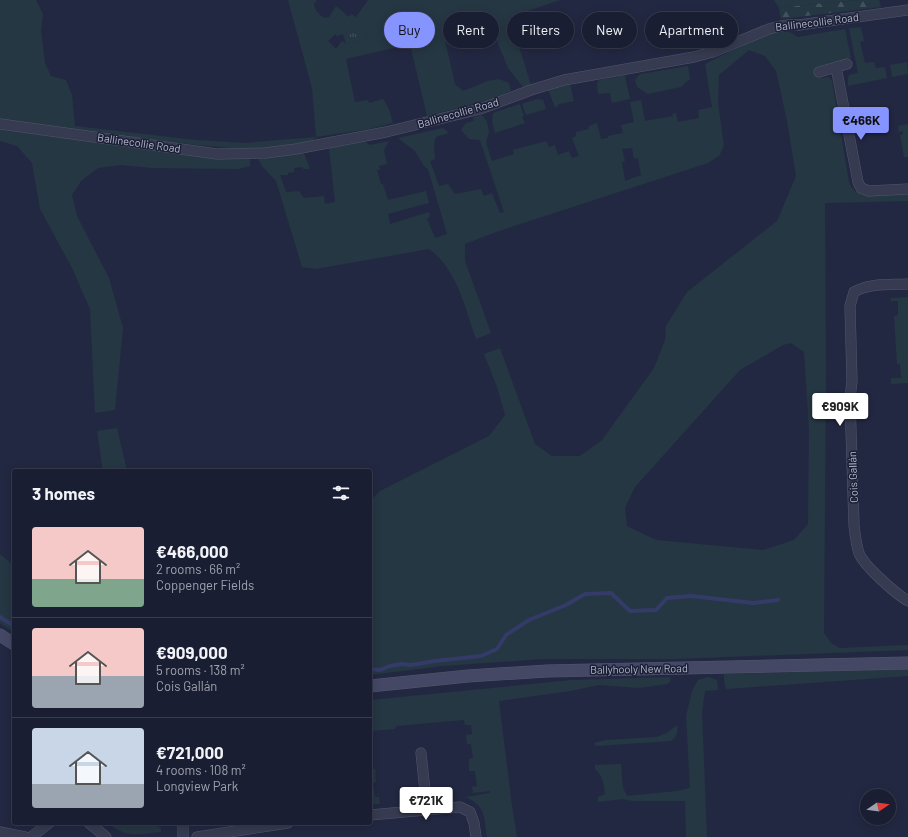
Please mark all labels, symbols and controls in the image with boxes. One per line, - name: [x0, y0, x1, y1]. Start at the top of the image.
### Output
- street label: Ballinecollie Road: [774, 10, 859, 33]
- chip: Buy: [384, 12, 435, 48]
- chip: Rent: [443, 12, 499, 48]
- chip: Filters: [507, 12, 574, 48]
- chip: New: [582, 12, 637, 48]
- chip: Apartment: [645, 12, 738, 48]
- street label: Ballinecollie Road: [416, 95, 500, 130]
- pin: €466K: [833, 107, 889, 141]
- text: €466K: [842, 112, 880, 128]
- street label: Ballinecollie Road: [97, 130, 182, 155]
- pin: €909K: [812, 393, 868, 427]
- text: €909K: [821, 398, 859, 414]
- street label: Cois Gallán: [845, 451, 860, 503]
- icon: filters: [330, 482, 352, 504]
- text: 3 homes: [32, 483, 95, 503]
- text: €466,000: [156, 541, 228, 561]
- icon: home: [64, 543, 112, 591]
- text: 2 rooms · 66 m²: [156, 561, 240, 577]
- text: Coppenger Fields: [156, 577, 254, 593]
- text: €909,000: [156, 642, 228, 662]
- icon: home: [64, 644, 112, 692]
- street label: Ballyhooly New Road: [590, 661, 688, 676]
- text: 5 rooms · 138 m²: [156, 662, 245, 678]
- text: Cois Gallán: [156, 678, 217, 694]
- text: €721,000: [156, 742, 224, 762]
- icon: home: [64, 744, 112, 792]
- text: 4 rooms · 108 m²: [156, 762, 246, 778]
- text: Longview Park: [156, 778, 238, 794]
- pin: €721K: [398, 787, 454, 821]
- north arrow: [860, 789, 896, 825]
- map controls: [860, 789, 896, 825]
- text: €721K: [409, 792, 443, 808]

